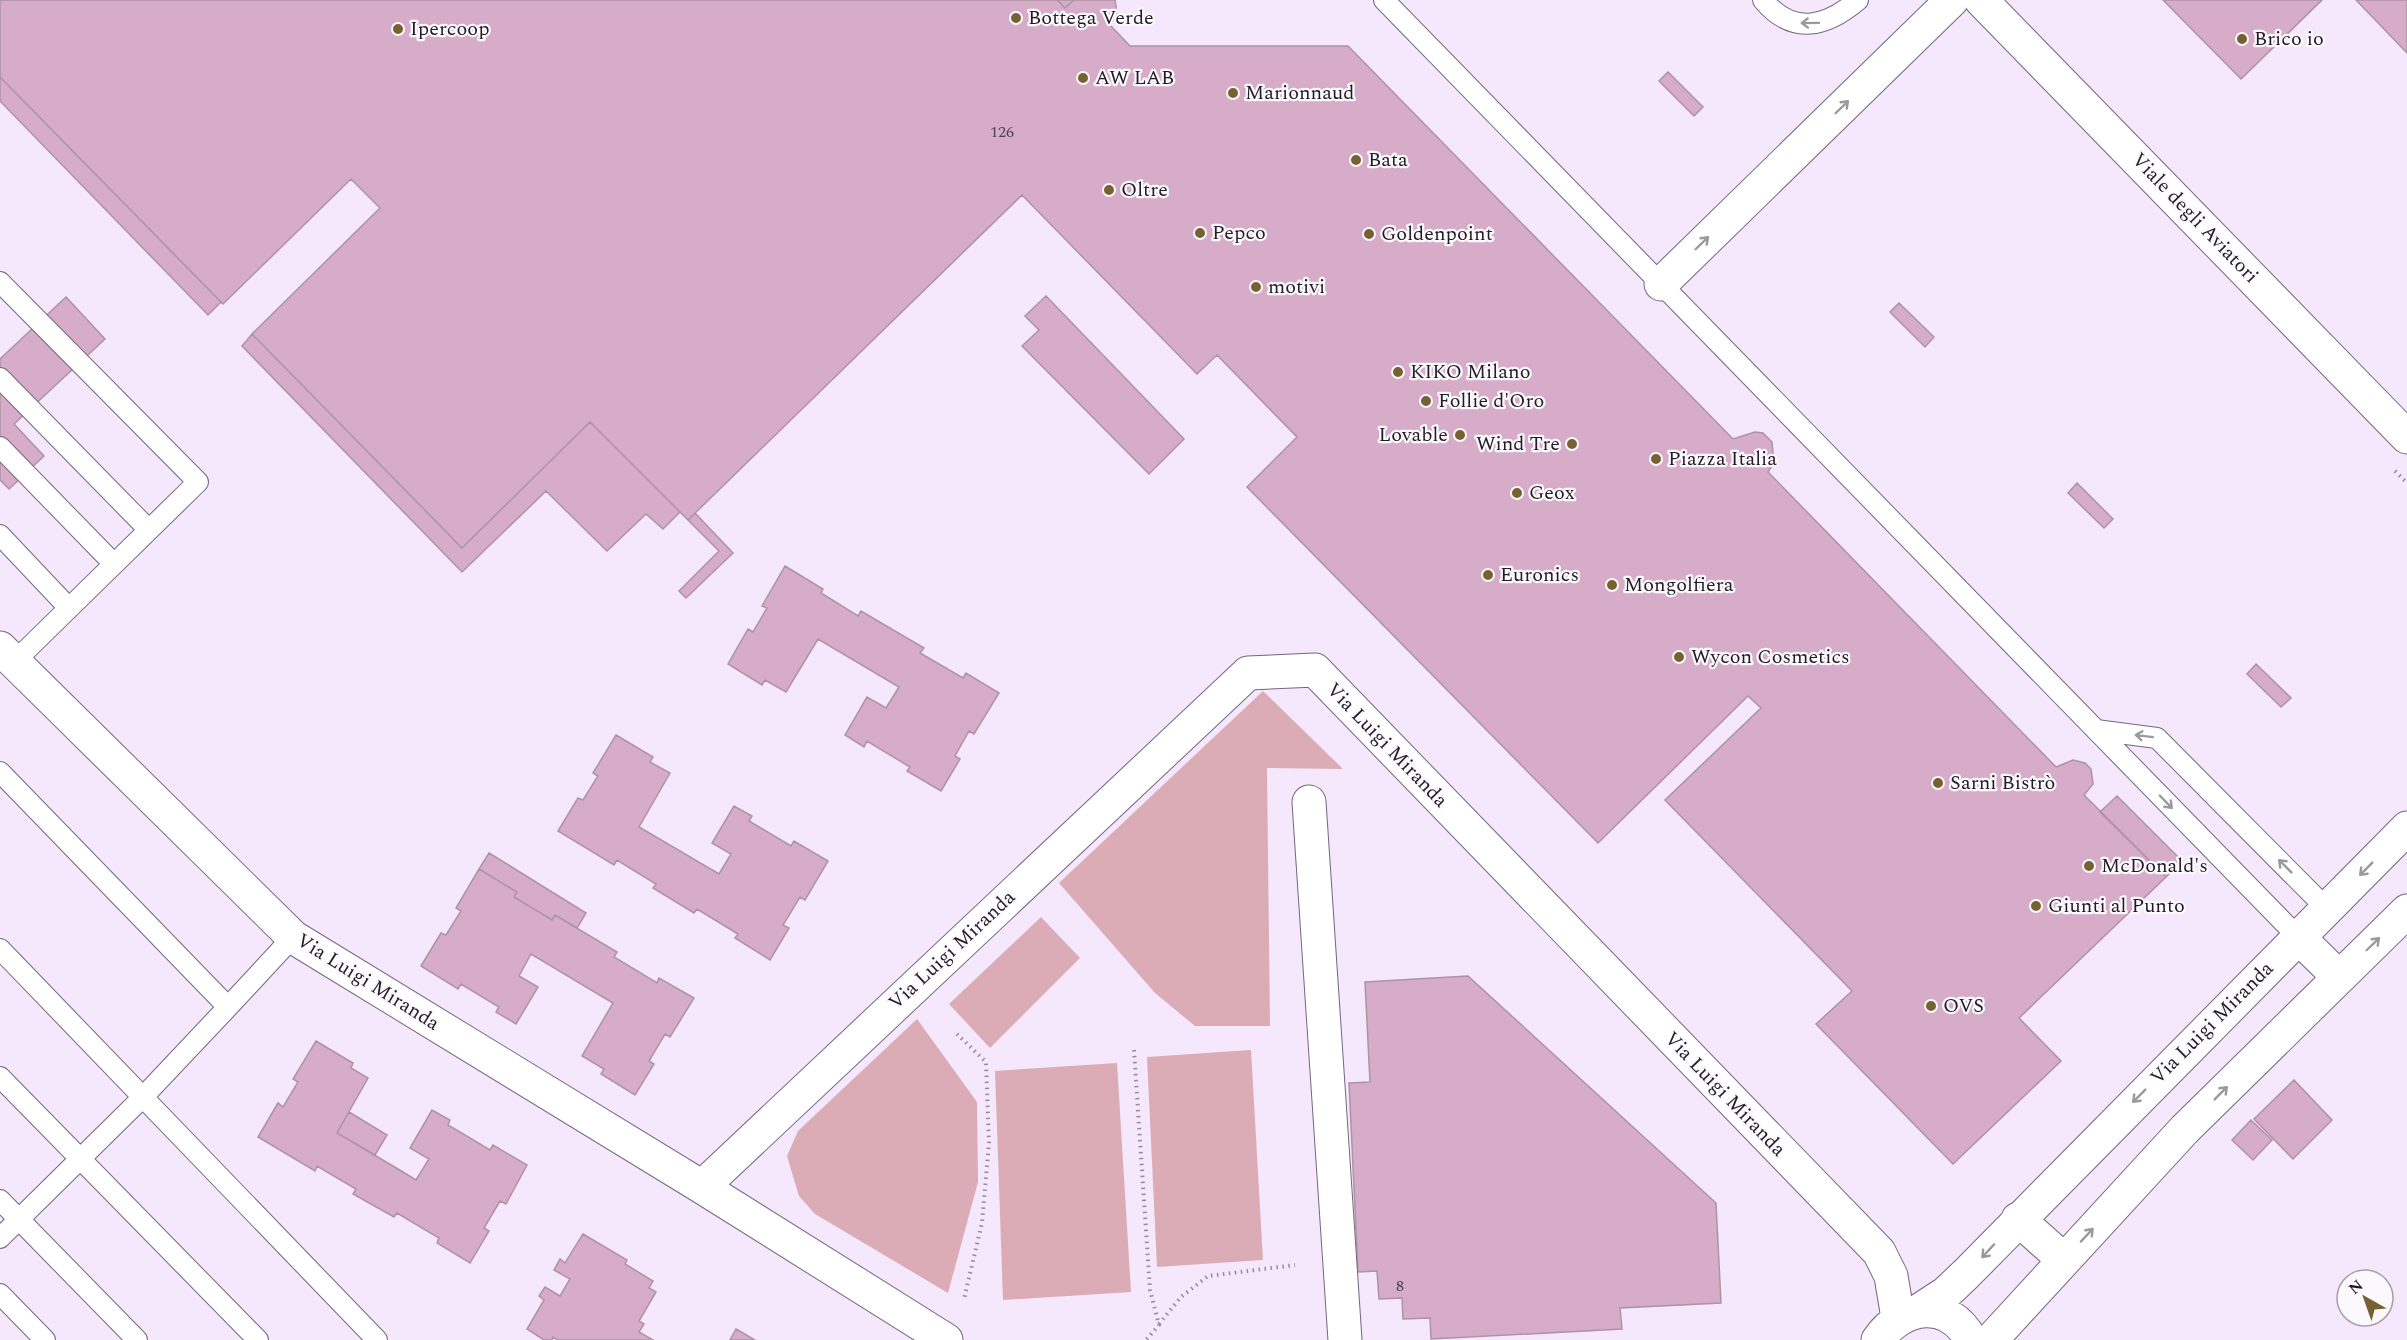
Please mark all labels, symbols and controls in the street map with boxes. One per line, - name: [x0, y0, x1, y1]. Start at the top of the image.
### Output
- place label: Bottega Verde: [1028, 3, 1154, 33]
- marker: Bottega Verde: [1009, 11, 1023, 25]
- place label: Ipercoop: [410, 14, 489, 44]
- one-way arrow: [1801, 17, 1820, 29]
- marker: Ipercoop: [391, 22, 405, 36]
- place label: Brico io: [2254, 24, 2324, 54]
- marker: Brico io: [2235, 32, 2249, 46]
- place label: AW LAB: [1095, 63, 1174, 93]
- marker: AW LAB: [1076, 71, 1090, 85]
- place label: Marionnaud: [1245, 78, 1354, 108]
- marker: Marionnaud: [1226, 86, 1240, 100]
- one-way arrow: [1835, 100, 1850, 115]
- house number: 126: [990, 120, 1014, 144]
- place label: Bata: [1368, 145, 1408, 175]
- street label: Viale degli Aviatori: [2124, 146, 2266, 290]
- marker: Bata: [1349, 153, 1363, 167]
- place label: Oltre: [1121, 175, 1168, 205]
- marker: Oltre: [1102, 183, 1116, 197]
- place label: Pepco: [1212, 218, 1266, 248]
- place label: Goldenpoint: [1381, 219, 1493, 249]
- marker: Pepco: [1193, 226, 1207, 240]
- marker: Goldenpoint: [1362, 227, 1376, 241]
- one-way arrow: [1695, 236, 1710, 251]
- place label: motivi: [1268, 272, 1325, 302]
- marker: motivi: [1249, 280, 1263, 294]
- place label: KIKO Milano: [1410, 357, 1530, 387]
- marker: KIKO Milano: [1391, 365, 1405, 379]
- place label: Follie d'Oro: [1438, 386, 1544, 416]
- marker: Follie d'Oro: [1419, 394, 1433, 408]
- place label: Lovable: [1379, 420, 1448, 450]
- marker: Lovable: [1453, 428, 1467, 442]
- place label: Wind Tre: [1476, 429, 1560, 459]
- marker: Wind Tre: [1565, 437, 1579, 451]
- place label: Piazza Italia: [1668, 444, 1777, 474]
- marker: Piazza Italia: [1649, 452, 1663, 466]
- place label: Geox: [1529, 478, 1575, 508]
- marker: Geox: [1510, 486, 1524, 500]
- place label: Euronics: [1500, 560, 1579, 590]
- marker: Euronics: [1481, 568, 1495, 582]
- place label: Mongolfiera: [1624, 570, 1734, 600]
- marker: Mongolfiera: [1605, 578, 1619, 592]
- place label: Wycon Cosmetics: [1691, 642, 1850, 672]
- marker: Wycon Cosmetics: [1672, 650, 1686, 664]
- street label: Via Luigi Miranda: [1319, 676, 1455, 815]
- one-way arrow: [2134, 731, 2154, 742]
- place label: Sarni Bistrò: [1950, 768, 2055, 798]
- marker: Sarni Bistrò: [1931, 776, 1945, 790]
- one-way arrow: [2159, 794, 2173, 809]
- place label: McDonald's: [2101, 851, 2208, 881]
- marker: McDonald's: [2082, 859, 2096, 873]
- one-way arrow: [2278, 859, 2292, 874]
- one-way arrow: [2358, 861, 2373, 876]
- street label: Via Luigi Miranda: [882, 883, 1022, 1017]
- place label: Giunti al Punto: [2048, 891, 2185, 921]
- marker: Giunti al Punto: [2029, 899, 2043, 913]
- street label: Via Luigi Miranda: [290, 926, 446, 1038]
- one-way arrow: [2365, 937, 2380, 951]
- street label: Via Luigi Miranda: [2143, 954, 2281, 1092]
- place label: OVS: [1943, 991, 1984, 1021]
- marker: OVS: [1924, 999, 1938, 1013]
- street label: Via Luigi Miranda: [1657, 1025, 1793, 1164]
- one-way arrow: [2214, 1086, 2229, 1101]
- one-way arrow: [2132, 1089, 2146, 1104]
- one-way arrow: [2080, 1228, 2094, 1243]
- one-way arrow: [1981, 1243, 1995, 1258]
- north arrow: [2335, 1268, 2395, 1328]
- house number: 8: [1396, 1274, 1404, 1298]
- text: N: [2343, 1274, 2369, 1301]

